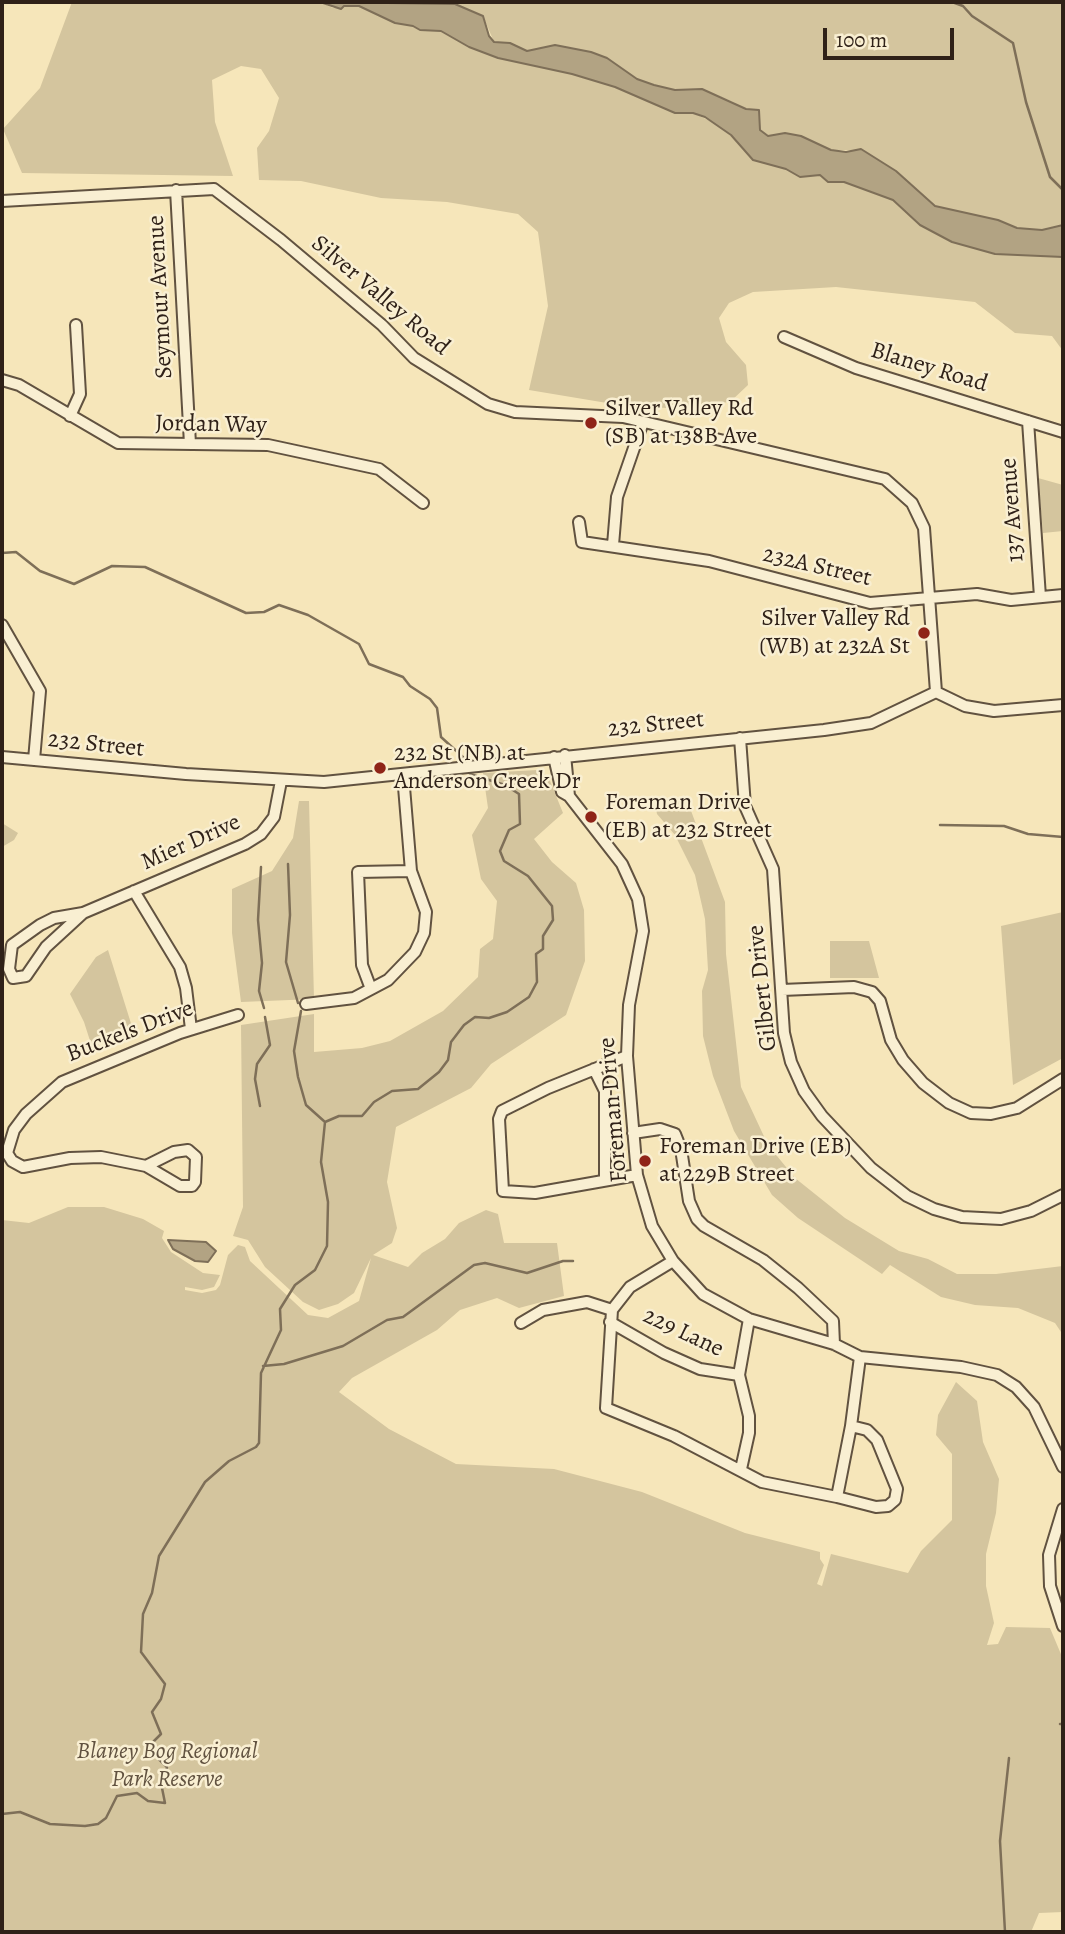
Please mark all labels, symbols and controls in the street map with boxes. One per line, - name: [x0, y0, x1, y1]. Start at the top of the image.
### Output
- scale bar: [827, 14, 958, 58]
- text: 100 m: [836, 26, 887, 54]
- street label: Seymour Avenue: [142, 214, 180, 380]
- street label: Silver Valley Road: [305, 230, 455, 362]
- street label: Blaney Road: [867, 337, 991, 399]
- place label: Silver Valley Rd (SB) at 138B Ave: [605, 395, 757, 451]
- street label: Jordan Way: [155, 410, 267, 440]
- marker: Silver Valley Rd (SB) at 138B Ave: [583, 415, 599, 431]
- street label: 137 Avenue: [995, 457, 1031, 563]
- street label: 232A Street: [760, 541, 874, 593]
- place label: Silver Valley Rd (WB) at 232A St: [759, 605, 910, 661]
- marker: Silver Valley Rd (WB) at 232A St: [916, 625, 932, 641]
- street label: 232 Street: [606, 706, 706, 744]
- street label: 232 Street: [46, 726, 146, 764]
- place label: 232 St (NB) at Anderson Creek Dr: [394, 740, 581, 796]
- marker: 232 St (NB) at Anderson Creek Dr: [372, 760, 388, 776]
- place label: Foreman Drive (EB) at 232 Street: [605, 789, 772, 845]
- street label: Mier Drive: [137, 808, 245, 878]
- marker: Foreman Drive (EB) at 232 Street: [583, 809, 599, 825]
- street label: Gilbert Drive: [742, 923, 784, 1053]
- street label: Buckels Drive: [62, 995, 198, 1069]
- street label: Foreman Drive: [593, 1036, 635, 1184]
- place label: Foreman Drive (EB) at 229B Street: [659, 1133, 851, 1189]
- marker: Foreman Drive (EB) at 229B Street: [637, 1153, 653, 1169]
- street label: 229 Lane: [638, 1302, 728, 1364]
- park label: Blaney Bog Regional Park Reserve: [76, 1738, 258, 1794]

